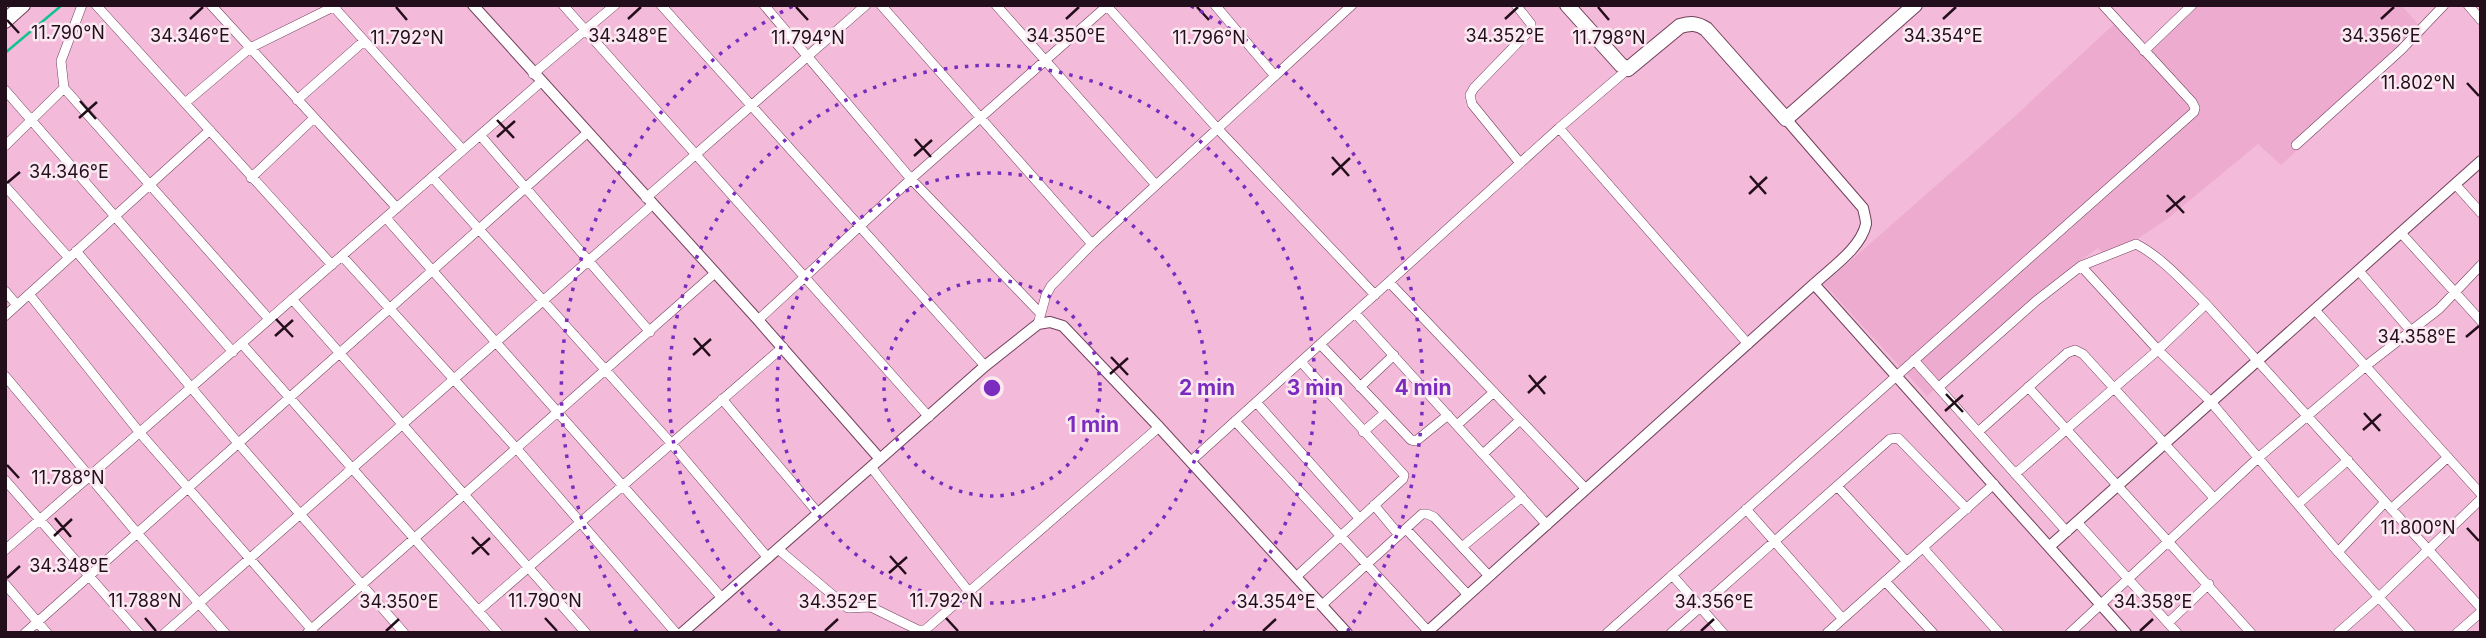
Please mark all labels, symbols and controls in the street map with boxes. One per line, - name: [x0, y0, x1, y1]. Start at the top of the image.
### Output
- text: 11.790°N: [31, 22, 105, 43]
- text: 34.346°E: [150, 25, 230, 46]
- text: 34.348°E: [588, 25, 668, 46]
- text: 34.350°E: [1026, 25, 1106, 46]
- text: 34.352°E: [1466, 25, 1544, 46]
- text: 34.354°E: [1903, 25, 1983, 46]
- text: 34.356°E: [2341, 25, 2421, 46]
- text: 11.792°N: [370, 27, 444, 48]
- text: 11.794°N: [771, 27, 845, 48]
- text: 11.796°N: [1172, 27, 1246, 48]
- text: 11.798°N: [1572, 27, 1646, 48]
- text: 11.802°N: [2381, 72, 2455, 93]
- text: 34.346°E: [29, 161, 109, 182]
- text: 34.358°E: [2378, 326, 2456, 347]
- text: 2 min: [1179, 375, 1235, 400]
- text: 3 min: [1287, 375, 1343, 400]
- text: 4 min: [1394, 375, 1452, 400]
- centre of rings: [980, 376, 1004, 400]
- text: 1 min: [1067, 412, 1119, 437]
- text: 11.788°N: [31, 467, 105, 488]
- text: 11.800°N: [2380, 517, 2456, 538]
- text: 34.348°E: [29, 555, 109, 576]
- text: 11.788°N: [108, 590, 182, 611]
- text: 11.790°N: [508, 590, 582, 611]
- text: 11.792°N: [909, 590, 983, 611]
- text: 34.350°E: [359, 591, 439, 612]
- text: 34.352°E: [799, 591, 877, 612]
- text: 34.354°E: [1236, 591, 1316, 612]
- text: 34.356°E: [1674, 591, 1754, 612]
- text: 34.358°E: [2114, 591, 2192, 612]

